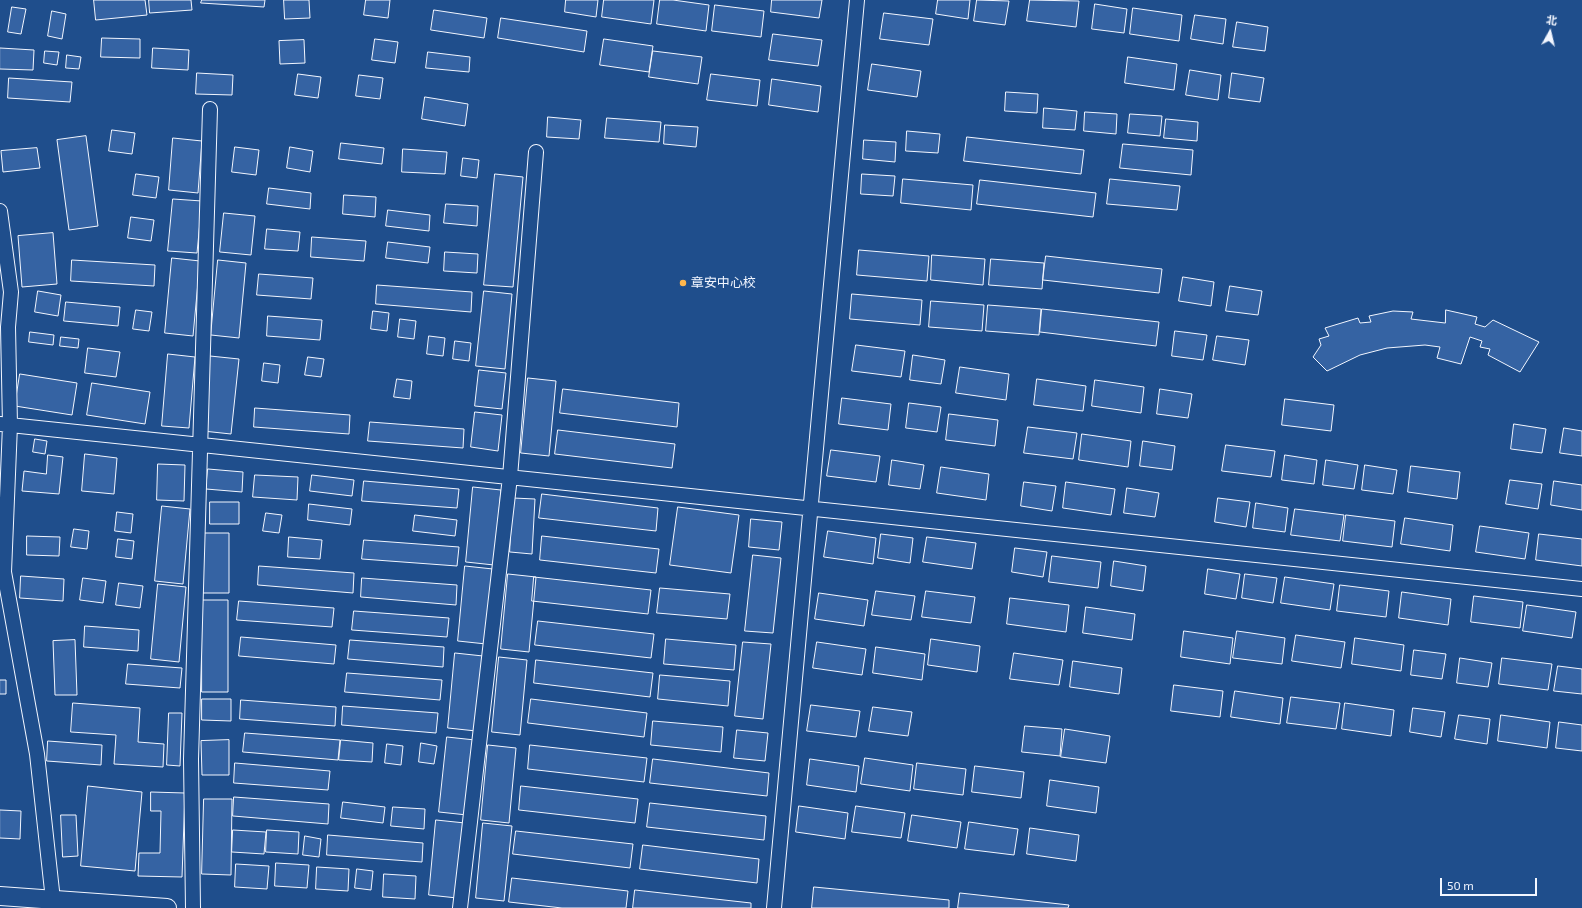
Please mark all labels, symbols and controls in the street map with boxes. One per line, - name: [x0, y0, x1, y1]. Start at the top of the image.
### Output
- north arrow: [1530, 12, 1570, 52]
- text: 北: [1545, 12, 1558, 27]
- place label: 章安中心校: [691, 275, 756, 291]
- marker: 章安中心校: [678, 278, 688, 288]
- scale bar: [1442, 870, 1539, 896]
- text: 50 m: [1447, 878, 1474, 892]

